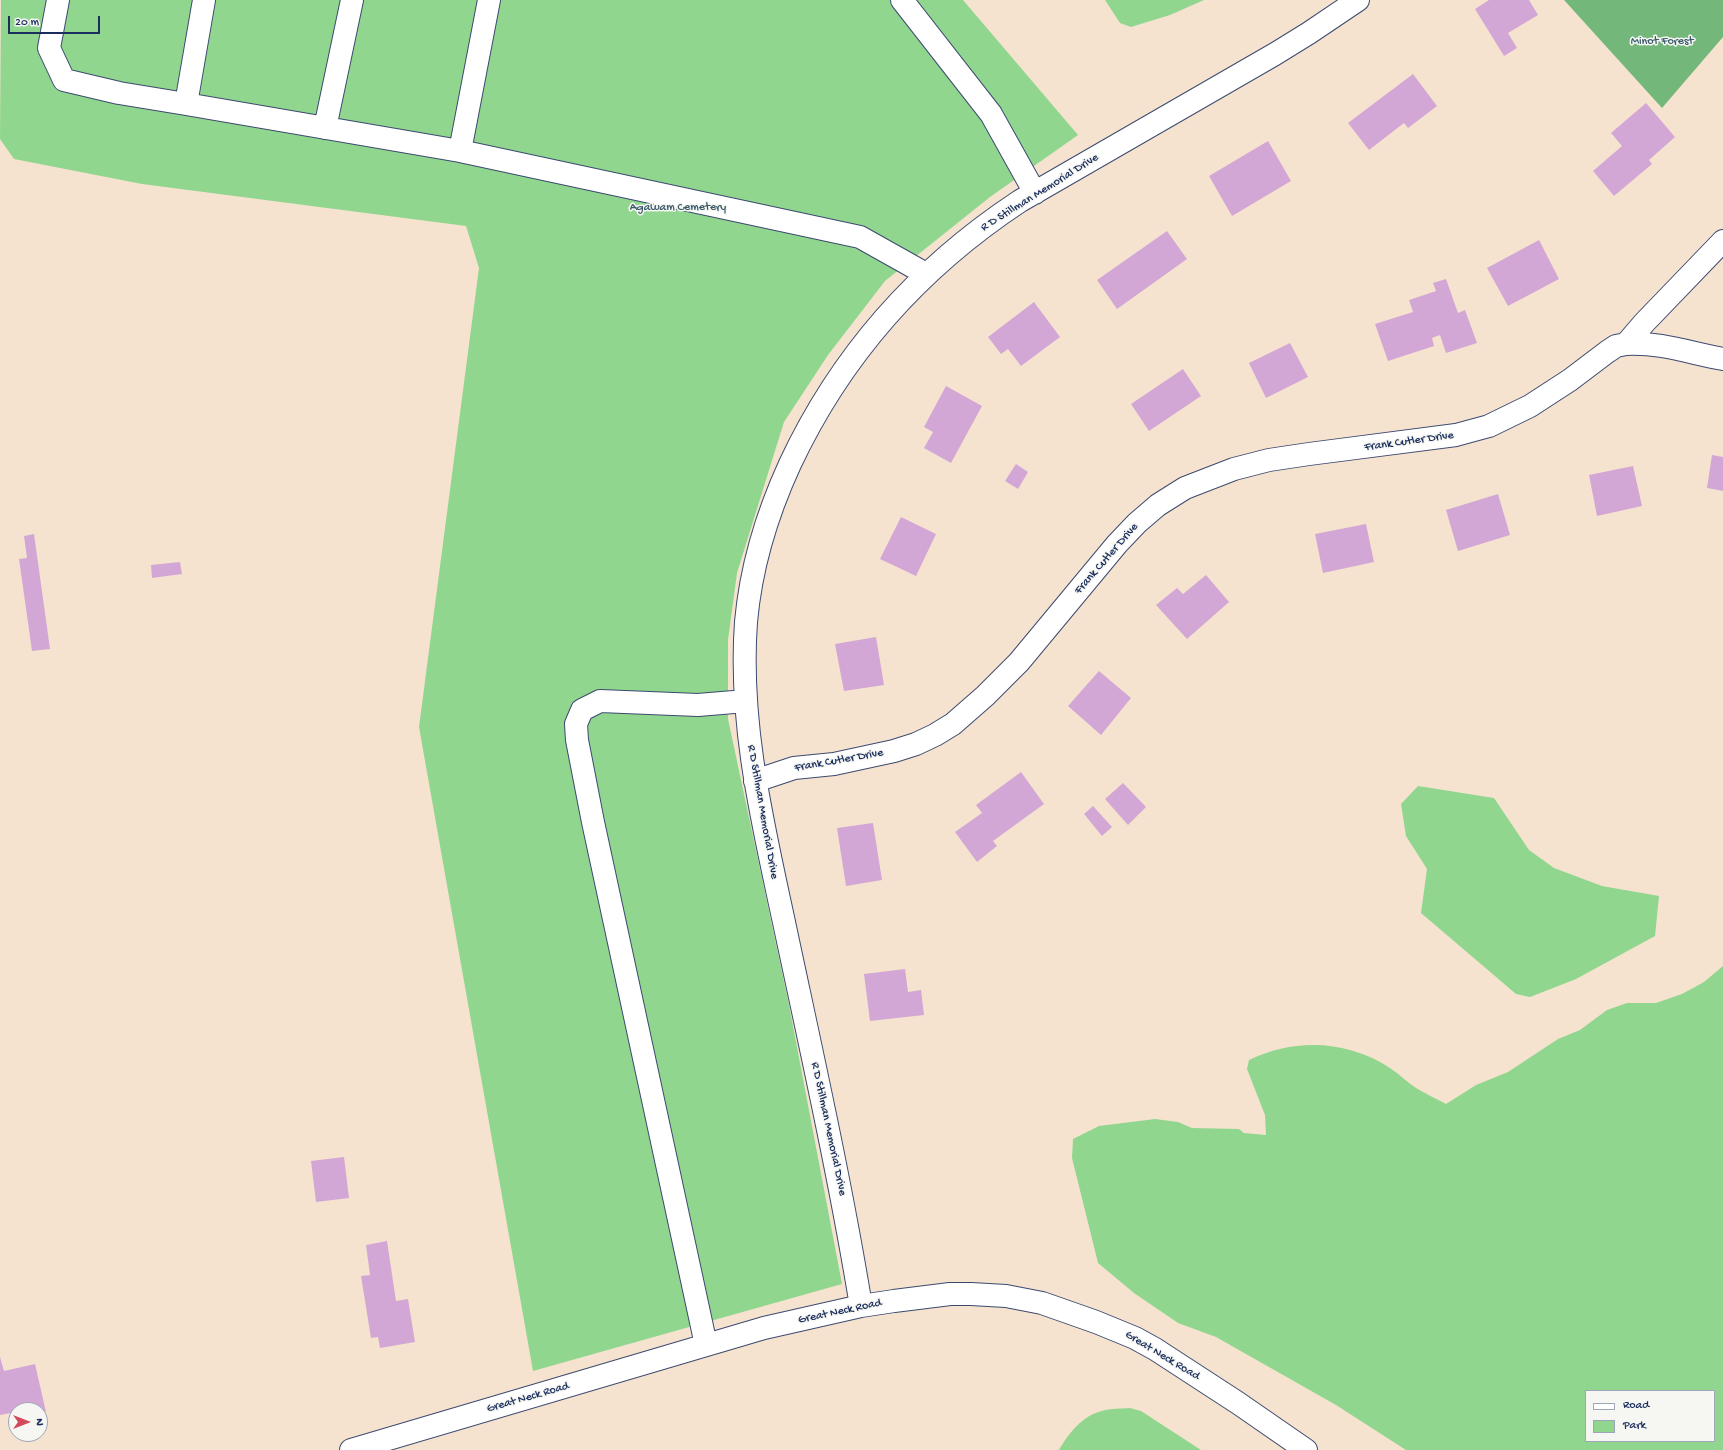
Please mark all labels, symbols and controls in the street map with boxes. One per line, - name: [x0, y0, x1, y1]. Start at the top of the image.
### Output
- scale bar: [10, 8, 102, 34]
- text: 20 m: [15, 16, 39, 30]
- park label: Minot Forest: [1631, 35, 1693, 49]
- street label: R D Stillman Memorial Drive: [978, 151, 1102, 235]
- park label: Agawam Cemetery: [630, 201, 726, 215]
- street label: Frank Cutler Drive: [1363, 429, 1455, 455]
- street label: Frank Cutler Drive: [1072, 520, 1142, 598]
- street label: R D Stillman Memorial Drive: [743, 744, 781, 880]
- street label: Frank Cutler Drive: [793, 746, 885, 776]
- street label: R D Stillman Memorial Drive: [807, 1061, 849, 1197]
- street label: Great Neck Road: [797, 1296, 883, 1328]
- street label: Great Neck Road: [1122, 1328, 1202, 1384]
- street label: Great Neck Road: [485, 1379, 571, 1417]
- legend: [1585, 1390, 1715, 1442]
- text: Road: [1623, 1399, 1649, 1413]
- north arrow: [8, 1402, 48, 1442]
- text: N: [33, 1418, 45, 1426]
- text: Park: [1623, 1419, 1646, 1433]

